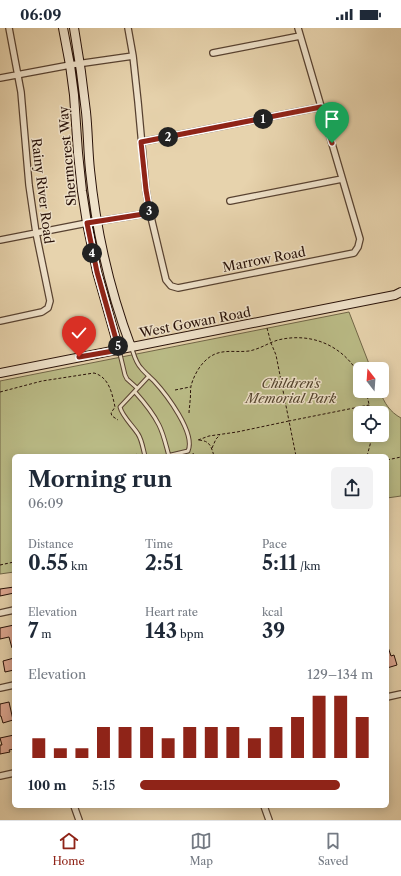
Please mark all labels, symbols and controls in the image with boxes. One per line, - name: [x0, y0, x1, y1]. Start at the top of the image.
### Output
- text: 06:09: [20, 5, 61, 24]
- pin: [315, 102, 349, 143]
- street label: Shermcrest Way: [55, 105, 79, 207]
- icon: arrive: [321, 108, 343, 130]
- pin: 1: [253, 109, 273, 129]
- text: 1: [261, 112, 265, 126]
- pin: 2: [158, 127, 178, 147]
- text: 2: [165, 130, 171, 144]
- street label: Rainy River Road: [29, 137, 57, 245]
- pin: 3: [139, 201, 159, 221]
- text: 3: [146, 204, 152, 218]
- pin: 4: [82, 243, 102, 263]
- street label: Marrow Road: [221, 243, 307, 275]
- text: 4: [89, 246, 95, 260]
- street label: West Gowan Road: [137, 303, 252, 341]
- pin: [62, 316, 96, 357]
- icon: check: [68, 322, 90, 344]
- pin: 5: [108, 336, 128, 356]
- text: 5: [115, 339, 121, 353]
- north arrow: [353, 362, 389, 398]
- map controls: [353, 362, 389, 442]
- park label: Children's Memorial Park: [244, 375, 337, 406]
- button: locate: [353, 406, 389, 442]
- text: Morning run: [28, 466, 172, 493]
- button: share: [331, 467, 373, 509]
- text: 06:09: [28, 495, 63, 511]
- text: Distance: [28, 537, 74, 551]
- text: Time: [145, 537, 173, 551]
- text: Pace: [262, 537, 287, 551]
- text: 0.55: [28, 551, 68, 575]
- text: 2:51: [145, 551, 183, 575]
- text: 5:11: [262, 551, 297, 575]
- text: km: [68, 559, 88, 573]
- text: /km: [297, 559, 321, 573]
- text: Elevation: [28, 605, 77, 619]
- text: Heart rate: [145, 605, 198, 619]
- text: kcal: [262, 605, 283, 619]
- text: 7: [28, 619, 38, 643]
- text: 143: [145, 619, 177, 643]
- text: 39: [262, 619, 285, 643]
- text: m: [38, 627, 52, 641]
- text: bpm: [177, 627, 204, 641]
- text: Elevation: [28, 666, 86, 682]
- text: 129–134 m: [307, 666, 373, 682]
- text: 100 m: [28, 777, 67, 793]
- text: 5:15: [92, 777, 115, 793]
- tab: Home: [52, 830, 85, 868]
- tab: Map: [190, 830, 213, 868]
- tab: Saved: [318, 830, 349, 868]

